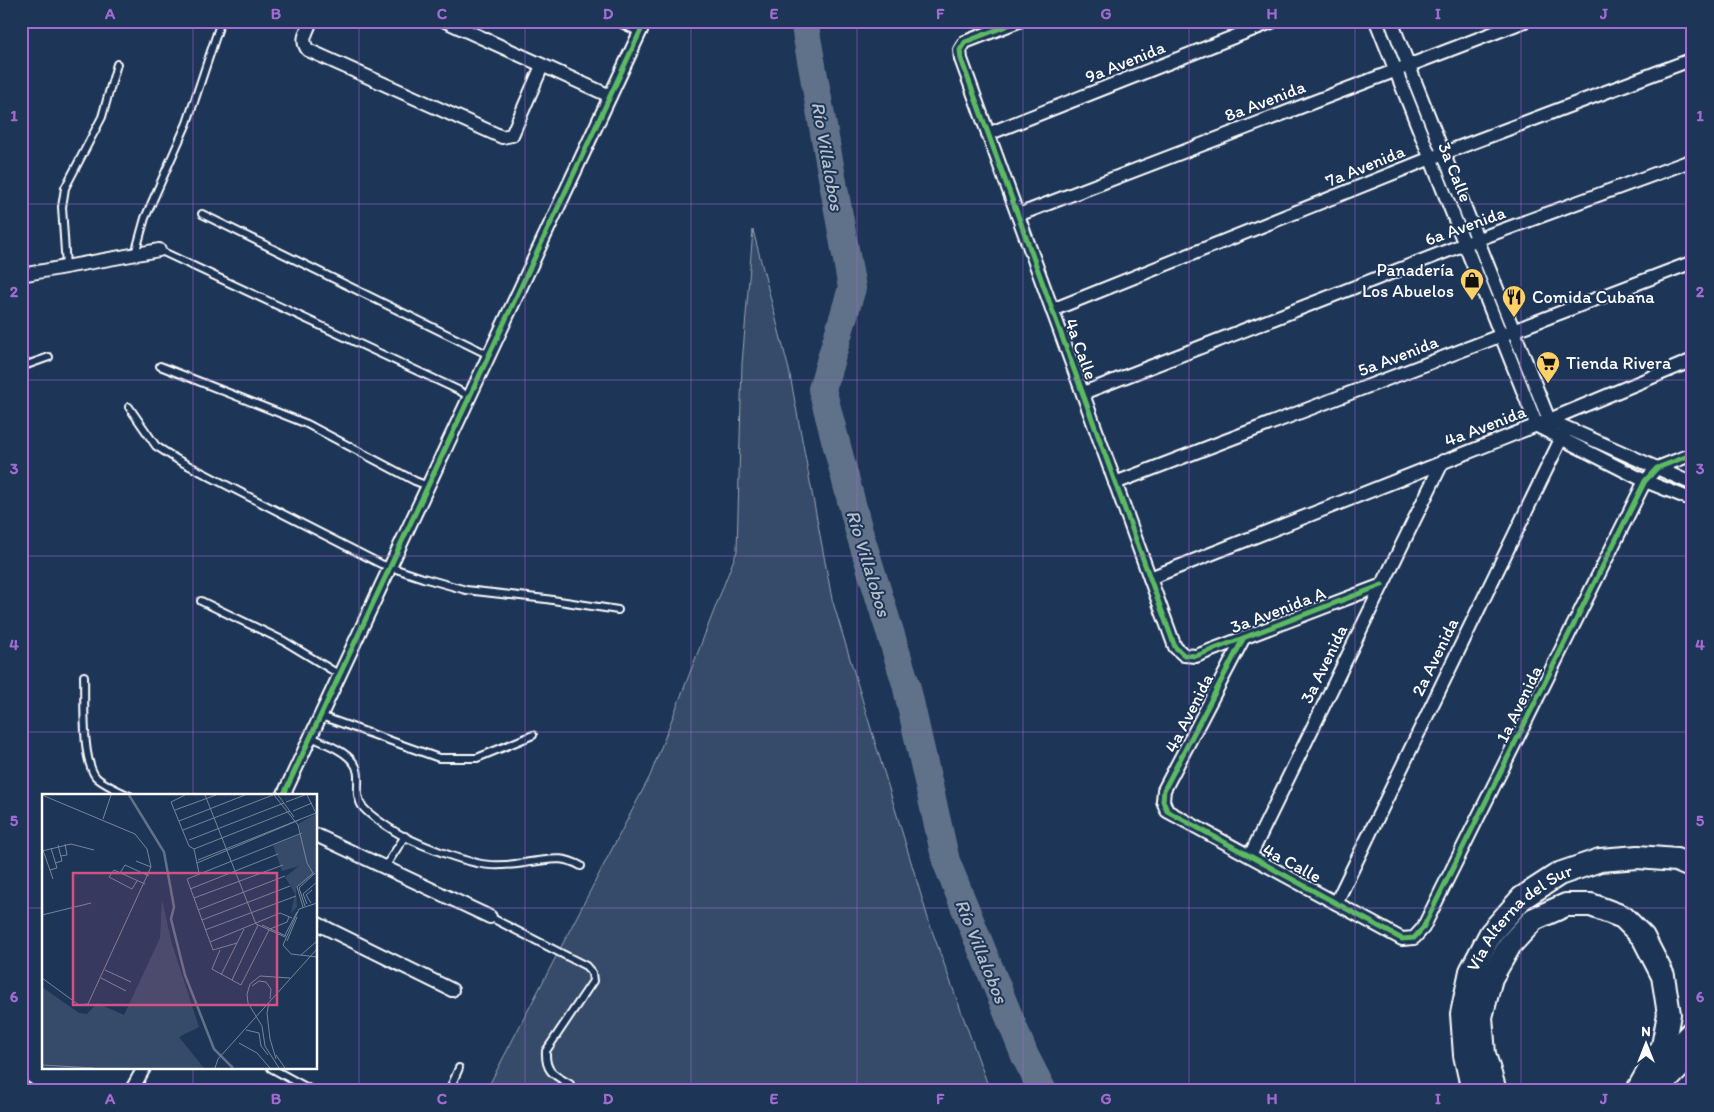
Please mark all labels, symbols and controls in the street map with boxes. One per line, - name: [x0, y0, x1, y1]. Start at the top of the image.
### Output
- text: A: [104, 4, 116, 23]
- text: B: [271, 4, 282, 23]
- text: C: [437, 4, 448, 23]
- text: D: [603, 4, 614, 23]
- text: E: [770, 4, 779, 23]
- text: F: [936, 4, 945, 23]
- text: G: [1100, 4, 1112, 23]
- text: H: [1266, 4, 1278, 23]
- text: I: [1435, 4, 1441, 23]
- text: J: [1599, 4, 1608, 23]
- street label: 9a Avenida: [1082, 36, 1169, 88]
- street label: 8a Avenida: [1221, 75, 1309, 126]
- water label: Río Villalobos: [807, 100, 849, 214]
- text: 1: [10, 106, 18, 125]
- text: 1: [1696, 106, 1704, 125]
- street label: 3a Calle: [1433, 139, 1477, 205]
- street label: 7a Avenida: [1322, 140, 1409, 192]
- street label: 6a Avenida: [1422, 201, 1509, 251]
- place label: Panadería Los Abuelos: [1362, 259, 1455, 302]
- shop icon: Panadería Los Abuelos: [1459, 267, 1485, 301]
- text: 2: [10, 282, 19, 301]
- text: 2: [1696, 282, 1705, 301]
- restaurant icon: Comida Cubana: [1501, 284, 1527, 318]
- place label: Comida Cubana: [1532, 286, 1655, 308]
- street label: 4a Calle: [1060, 315, 1102, 383]
- street label: 5a Avenida: [1355, 330, 1442, 381]
- supermarket icon: Tienda Rivera: [1535, 350, 1561, 384]
- place label: Tienda Rivera: [1566, 352, 1672, 374]
- street label: 4a Avenida: [1441, 400, 1530, 452]
- text: 3: [10, 459, 19, 478]
- text: 3: [1696, 459, 1705, 478]
- water label: Río Villalobos: [841, 507, 896, 621]
- street label: 3a Avenida A: [1227, 582, 1329, 638]
- street label: 2a Avenida: [1407, 614, 1464, 700]
- street label: 3a Avenida: [1296, 621, 1353, 707]
- text: 4: [9, 635, 19, 654]
- text: 4: [1695, 635, 1705, 654]
- street label: 1a Avenida: [1491, 661, 1547, 746]
- street label: 4a Avenida: [1160, 669, 1219, 756]
- inset map: [42, 794, 318, 1070]
- text: 5: [10, 811, 19, 830]
- text: 5: [1696, 811, 1705, 830]
- street label: 4a Calle: [1259, 838, 1325, 888]
- street label: Vía Alterna del Sur: [1462, 859, 1576, 975]
- water label: Río Villalobos: [950, 896, 1013, 1008]
- text: 6: [10, 987, 19, 1006]
- text: 6: [1696, 987, 1705, 1006]
- north arrow: [1622, 1020, 1672, 1070]
- text: N: [1641, 1023, 1651, 1040]
- text: A: [104, 1089, 116, 1108]
- text: B: [271, 1089, 282, 1108]
- text: C: [437, 1089, 448, 1108]
- text: D: [603, 1089, 614, 1108]
- text: E: [770, 1089, 779, 1108]
- text: F: [936, 1089, 945, 1108]
- text: G: [1100, 1089, 1112, 1108]
- text: H: [1266, 1089, 1278, 1108]
- text: I: [1435, 1089, 1441, 1108]
- text: J: [1599, 1089, 1608, 1108]

